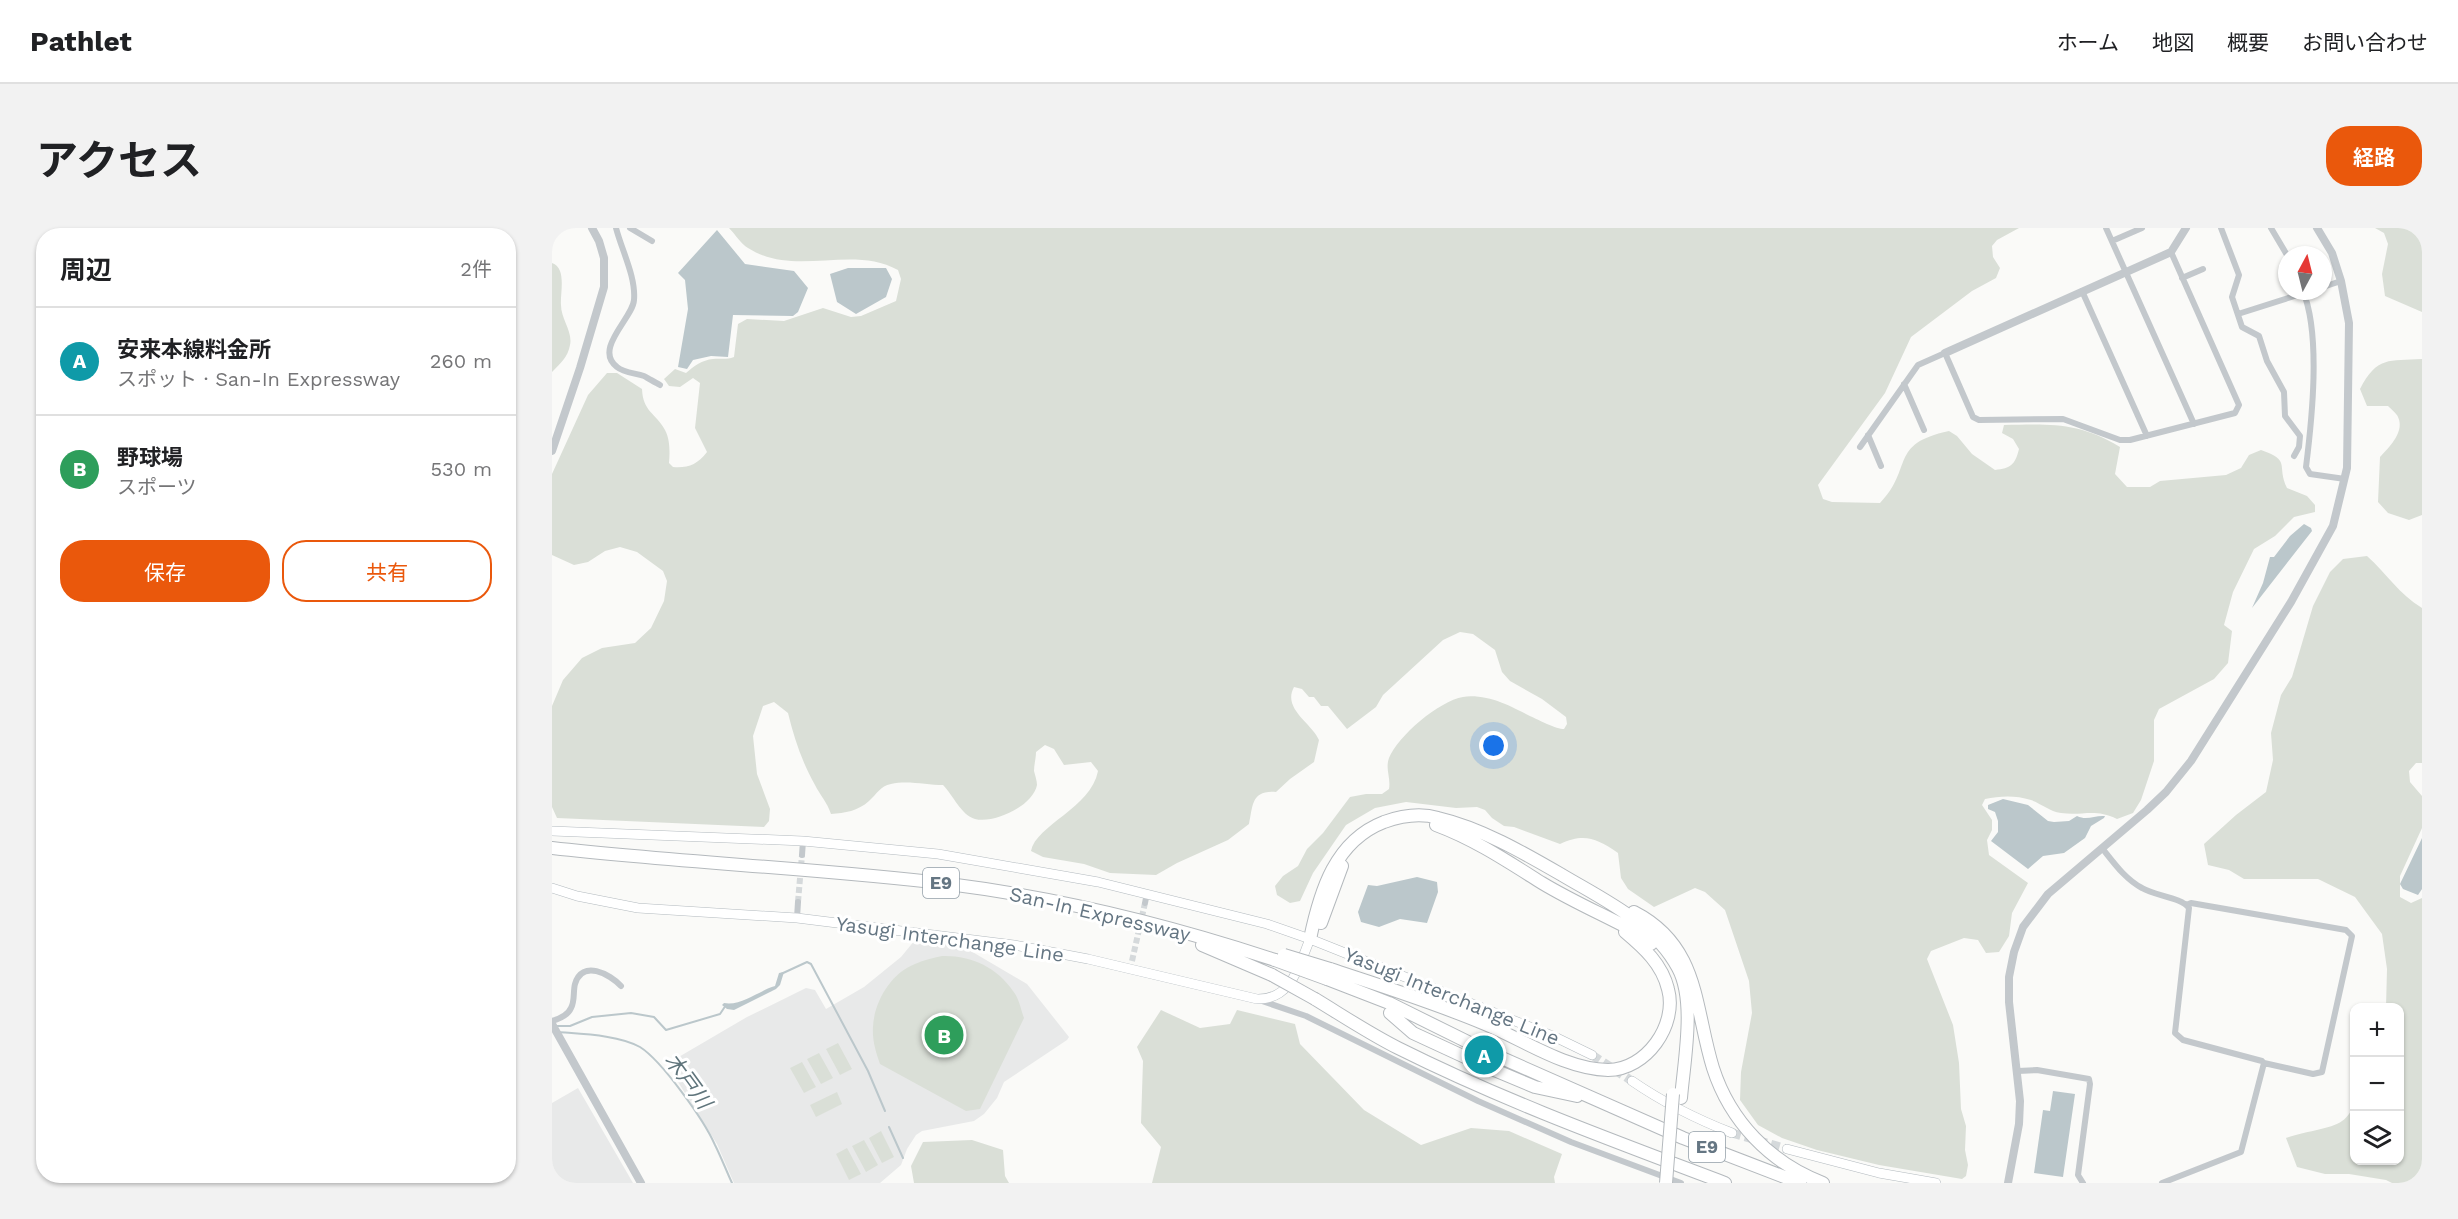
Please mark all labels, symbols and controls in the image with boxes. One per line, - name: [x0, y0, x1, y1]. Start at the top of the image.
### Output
- text: Pathlet: [30, 25, 132, 58]
- text: ホーム: [2057, 30, 2119, 55]
- text: 地図: [2152, 30, 2194, 55]
- text: 概要: [2227, 30, 2269, 55]
- text: お問い合わせ: [2302, 30, 2428, 55]
- button: 経路: [2326, 126, 2422, 186]
- text: アクセス: [36, 136, 202, 185]
- north arrow: [2278, 246, 2332, 300]
- text: 周辺: [60, 255, 112, 285]
- text: 2件: [460, 257, 492, 281]
- text: 安来本線料金所: [117, 337, 271, 362]
- text: A: [73, 349, 86, 373]
- text: 260 m: [430, 349, 492, 373]
- text: スポット · San-In Expressway: [117, 367, 400, 391]
- text: 野球場: [117, 445, 183, 470]
- text: B: [73, 457, 86, 481]
- text: 530 m: [430, 457, 492, 481]
- text: スポーツ: [117, 475, 197, 499]
- button: 保存: [60, 540, 270, 602]
- button: 共有: [282, 540, 492, 602]
- your location: [1479, 731, 1508, 760]
- road number: E9: [923, 868, 959, 898]
- street label: San-In Expressway: [1007, 882, 1193, 947]
- street label: Yasugi Interchange Line: [834, 911, 1066, 967]
- street label: Yasugi Interchange Line: [1341, 942, 1563, 1050]
- map controls: [2350, 1003, 2404, 1165]
- button: +: [2350, 1003, 2404, 1057]
- pin: B: [924, 1012, 964, 1058]
- pin: A: [1464, 1032, 1504, 1078]
- water label: 木戸川: [660, 1048, 718, 1115]
- button: −: [2350, 1057, 2404, 1111]
- button: layers: [2350, 1111, 2404, 1165]
- road number: E9: [1689, 1132, 1725, 1162]

